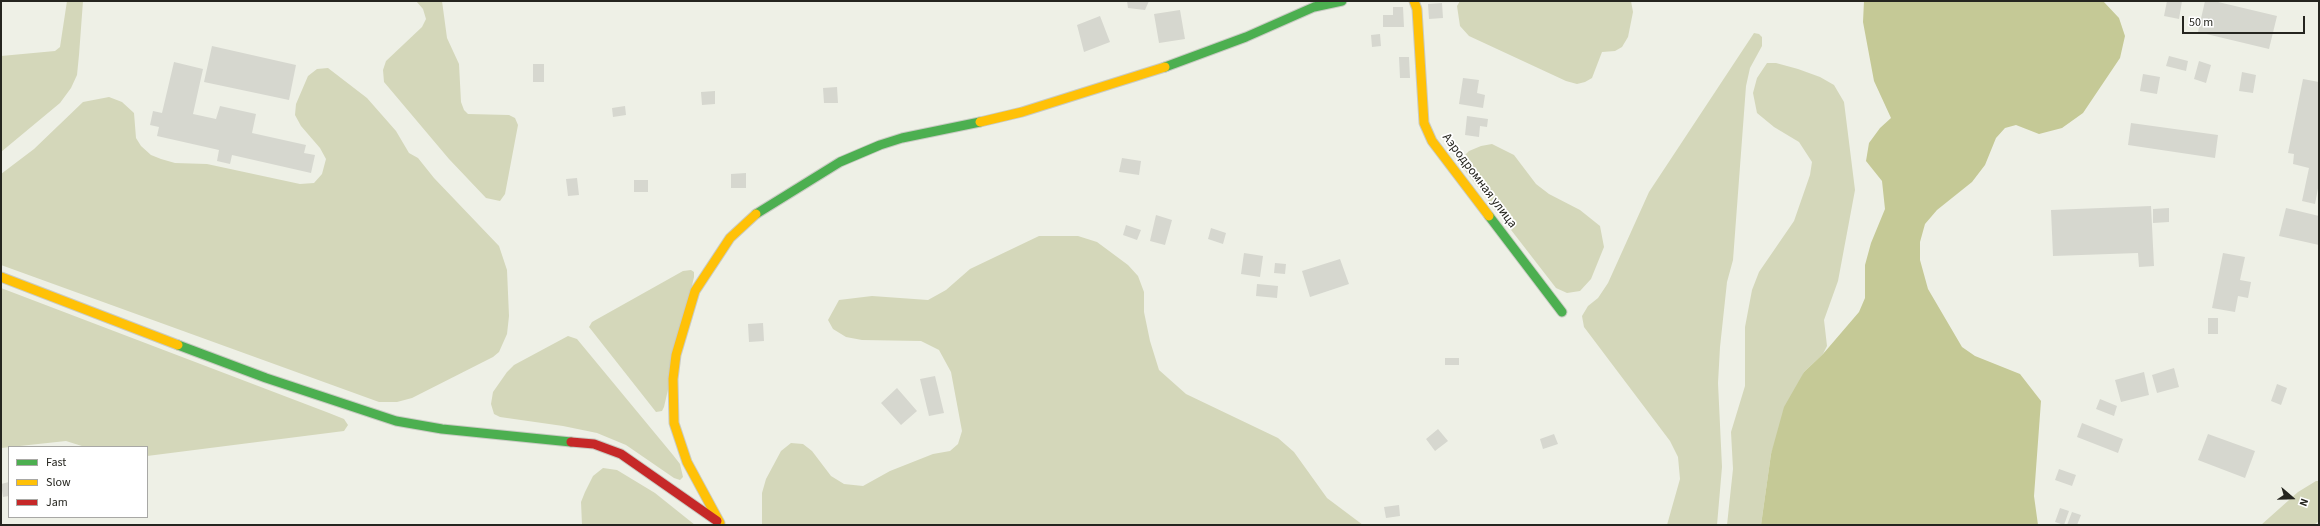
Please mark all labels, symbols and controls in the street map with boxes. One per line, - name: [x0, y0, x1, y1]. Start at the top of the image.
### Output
- scale bar: [2184, 8, 2307, 34]
- text: 50 m: [2189, 14, 2213, 31]
- street label: Аэродромная улица: [1438, 131, 1520, 231]
- legend: [8, 446, 148, 518]
- text: Fast: [46, 454, 66, 471]
- text: Slow: [46, 474, 71, 491]
- north arrow: [2272, 478, 2312, 518]
- text: Jam: [46, 494, 68, 511]
- text: N: [2295, 496, 2312, 508]

